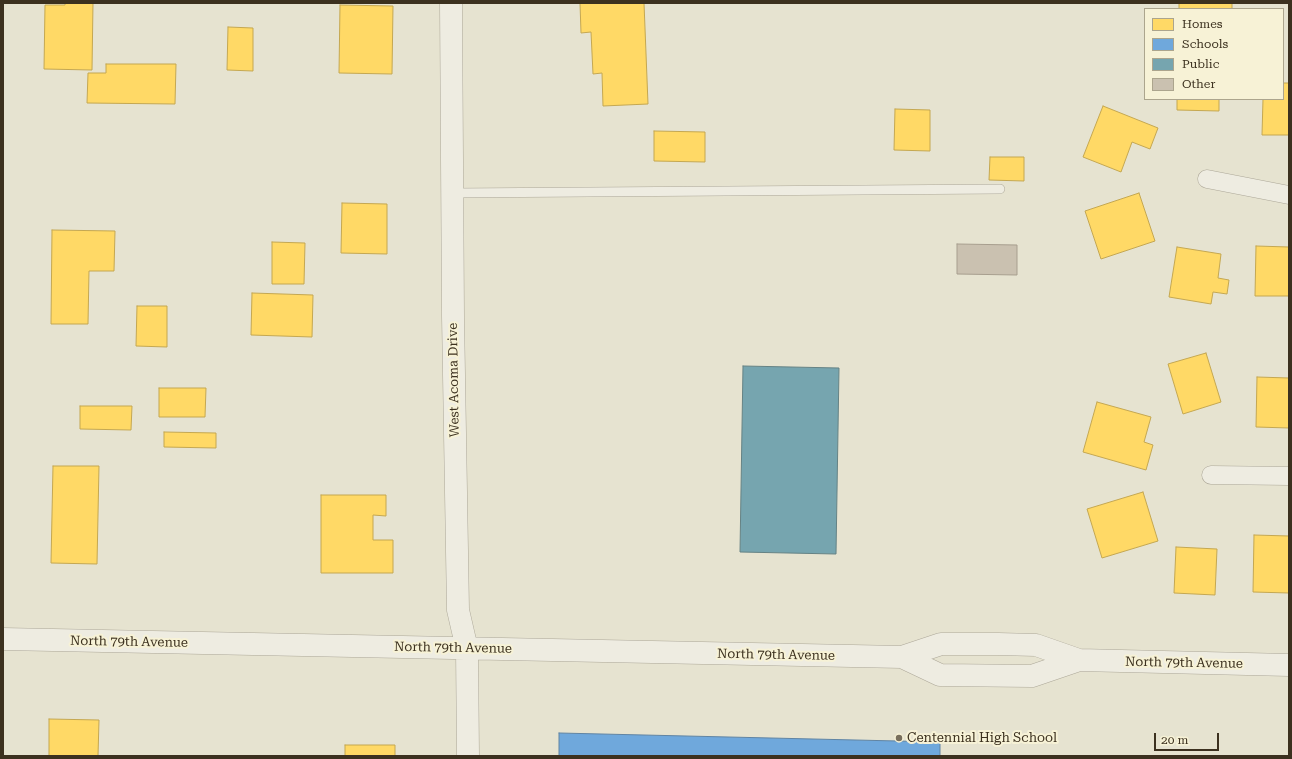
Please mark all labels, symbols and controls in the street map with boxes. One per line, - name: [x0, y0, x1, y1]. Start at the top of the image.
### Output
- legend: [1144, 8, 1284, 100]
- text: Homes: [1182, 17, 1222, 31]
- text: Schools: [1182, 37, 1228, 51]
- text: Public: [1182, 57, 1219, 71]
- text: Other: [1182, 77, 1215, 91]
- street label: West Acoma Drive: [445, 323, 463, 437]
- street label: North 79th Avenue: [70, 633, 188, 651]
- street label: North 79th Avenue: [394, 639, 512, 657]
- street label: North 79th Avenue: [717, 646, 835, 664]
- street label: North 79th Avenue: [1125, 654, 1243, 672]
- scale bar: [1156, 725, 1221, 751]
- place label: Centennial High School: [907, 730, 1057, 746]
- marker: Centennial High School: [894, 733, 904, 743]
- text: 20 m: [1161, 733, 1188, 747]

